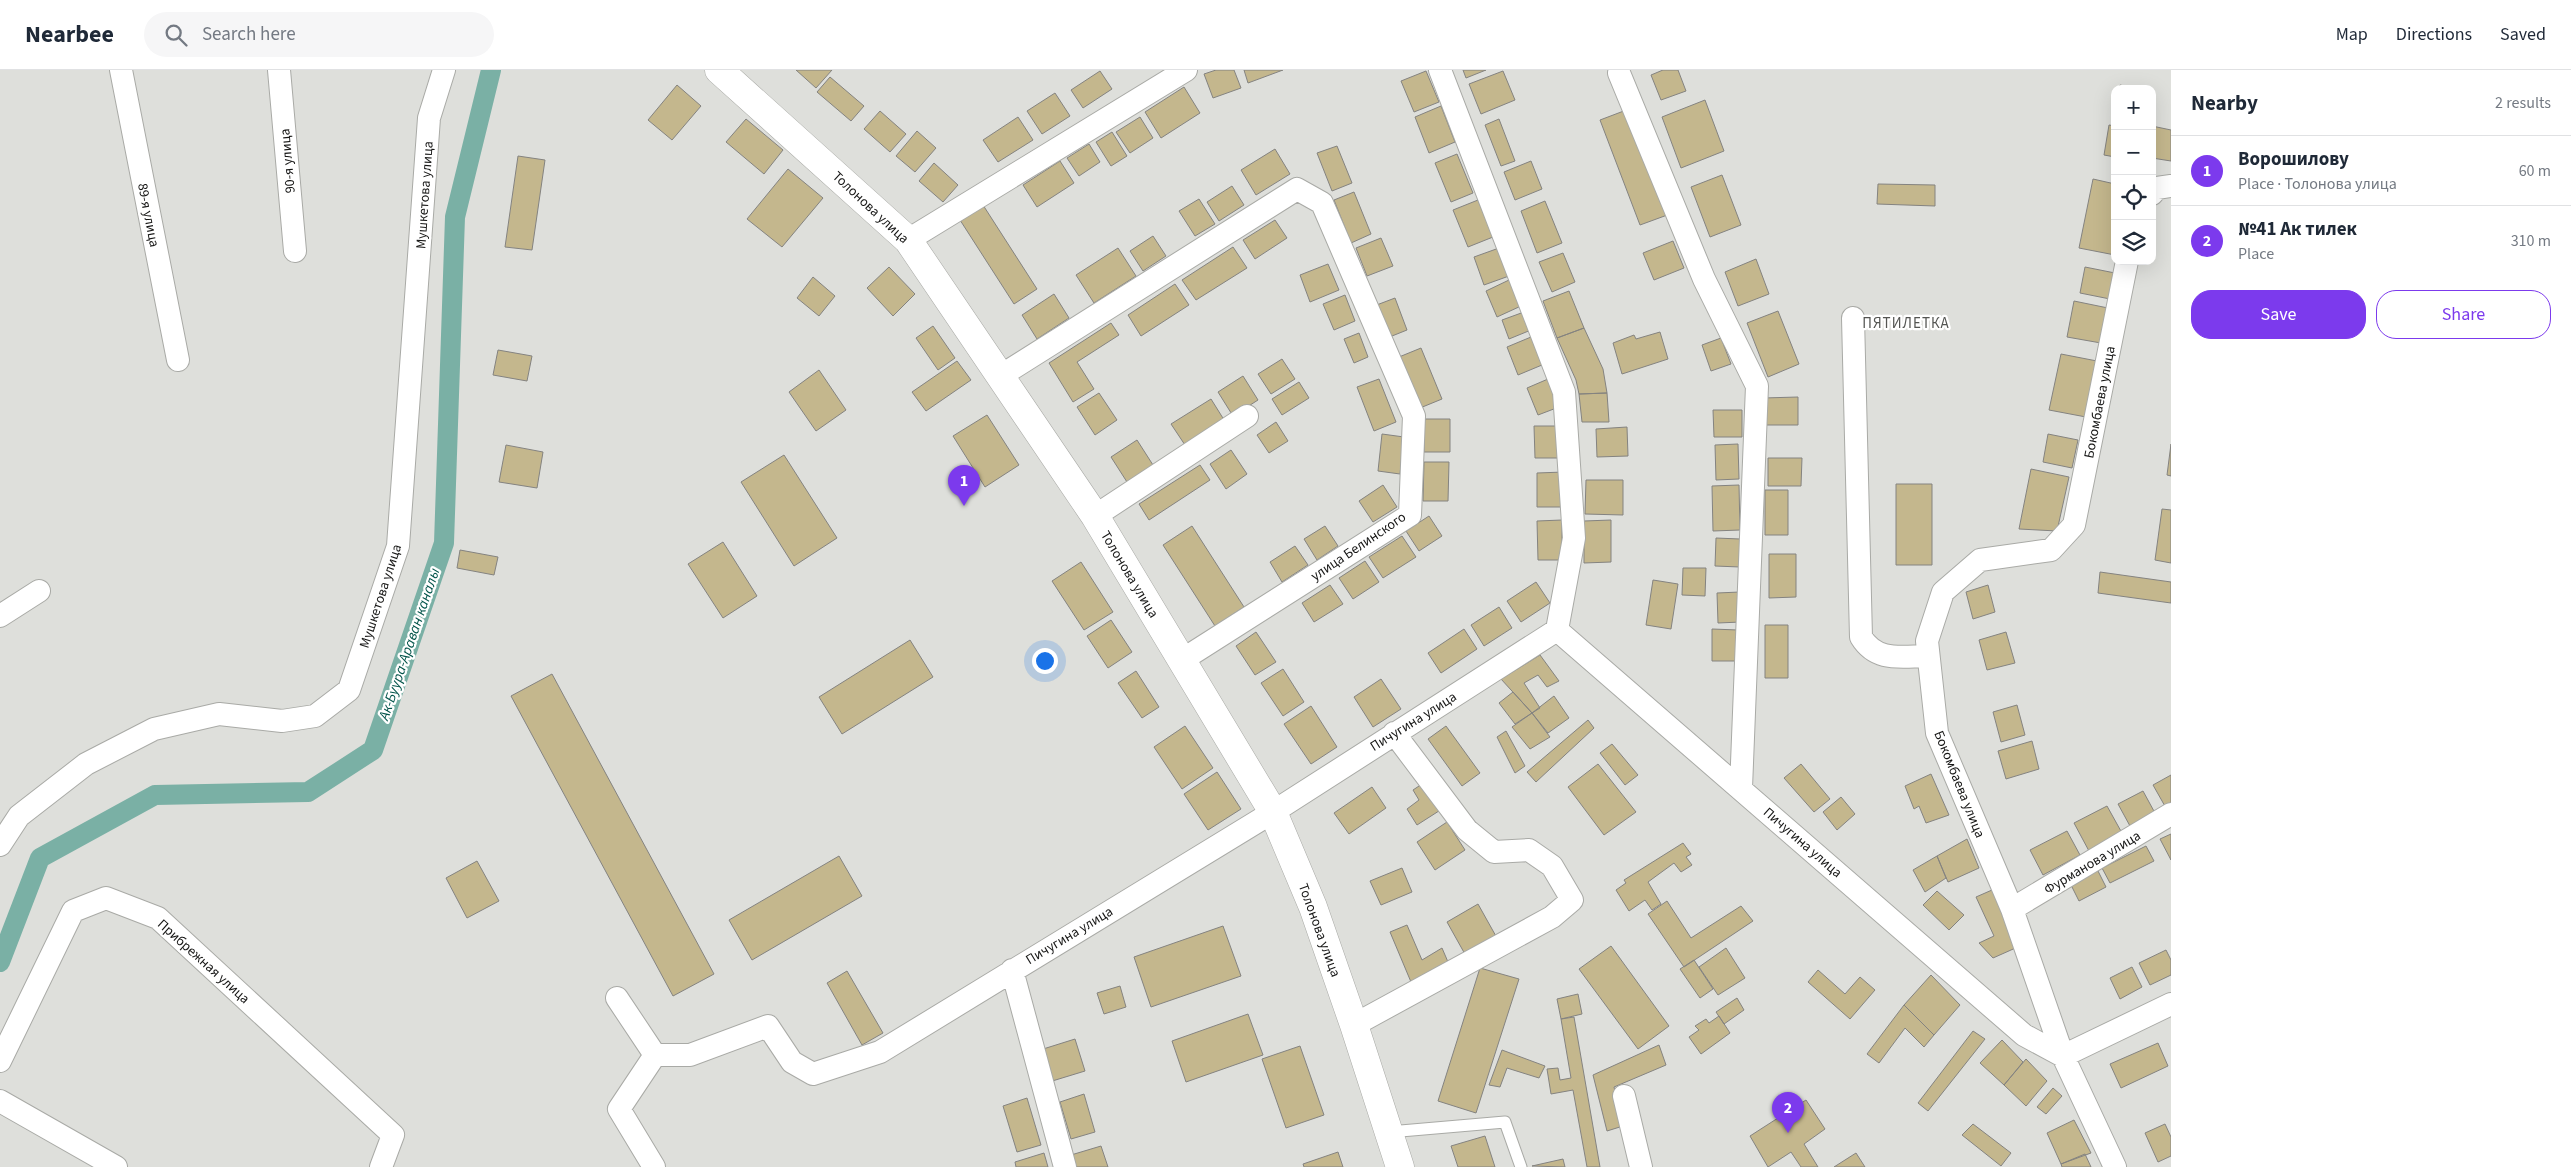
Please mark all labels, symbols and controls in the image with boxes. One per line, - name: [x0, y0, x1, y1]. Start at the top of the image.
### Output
- search box: [144, 12, 494, 57]
- text: Nearbee: [25, 17, 114, 52]
- icon: search: [162, 21, 190, 49]
- text: Search here: [202, 21, 296, 48]
- text: Map: [2336, 22, 2368, 47]
- text: Directions: [2396, 22, 2472, 47]
- text: Saved: [2500, 22, 2546, 47]
- map controls: [2111, 85, 2156, 265]
- button: +: [2111, 85, 2156, 130]
- text: Nearby: [2191, 88, 2258, 118]
- text: 2 results: [2495, 92, 2551, 114]
- street label: 90-я улица: [275, 128, 301, 194]
- button: −: [2111, 130, 2156, 175]
- street label: Мушкетова улица: [411, 140, 439, 250]
- text: Ворошилову: [2238, 146, 2349, 173]
- text: 1: [2203, 160, 2211, 182]
- text: 60 m: [2519, 160, 2551, 182]
- street label: Толонова улица: [828, 167, 913, 249]
- text: Place · Толонова улица: [2238, 173, 2397, 195]
- button: locate: [2111, 175, 2156, 220]
- street label: 89-я улица: [132, 181, 164, 249]
- text: №41 Ак тилек: [2238, 216, 2357, 243]
- button: layers: [2111, 220, 2156, 265]
- text: 2: [2203, 230, 2211, 252]
- text: 310 m: [2511, 230, 2551, 252]
- text: Place: [2238, 243, 2274, 265]
- button: Save: [2191, 290, 2366, 339]
- button: Share: [2376, 290, 2551, 339]
- district label: ПЯТИЛЕТКА: [1862, 313, 1950, 334]
- street label: Бокомбаева улица: [2079, 344, 2121, 460]
- pin: 1: [948, 465, 980, 506]
- street label: улица Белинского: [1307, 507, 1410, 586]
- street label: Толонова улица: [1095, 527, 1163, 622]
- street label: Мушкетова улица: [355, 542, 407, 651]
- water label: Ак-Буура-Араван каналы: [373, 565, 445, 724]
- your location: [1032, 648, 1058, 674]
- street label: Пичугина улица: [1366, 687, 1461, 756]
- street label: Бокомбаева улица: [1928, 728, 1990, 841]
- street label: Пичугина улица: [1759, 803, 1846, 883]
- street label: Фурманова улица: [2040, 826, 2145, 900]
- street label: Толонова улица: [1293, 881, 1345, 980]
- street label: Пичугина улица: [1022, 902, 1117, 970]
- street label: Прибрежная улица: [153, 915, 254, 1009]
- pin: 2: [1772, 1092, 1804, 1133]

